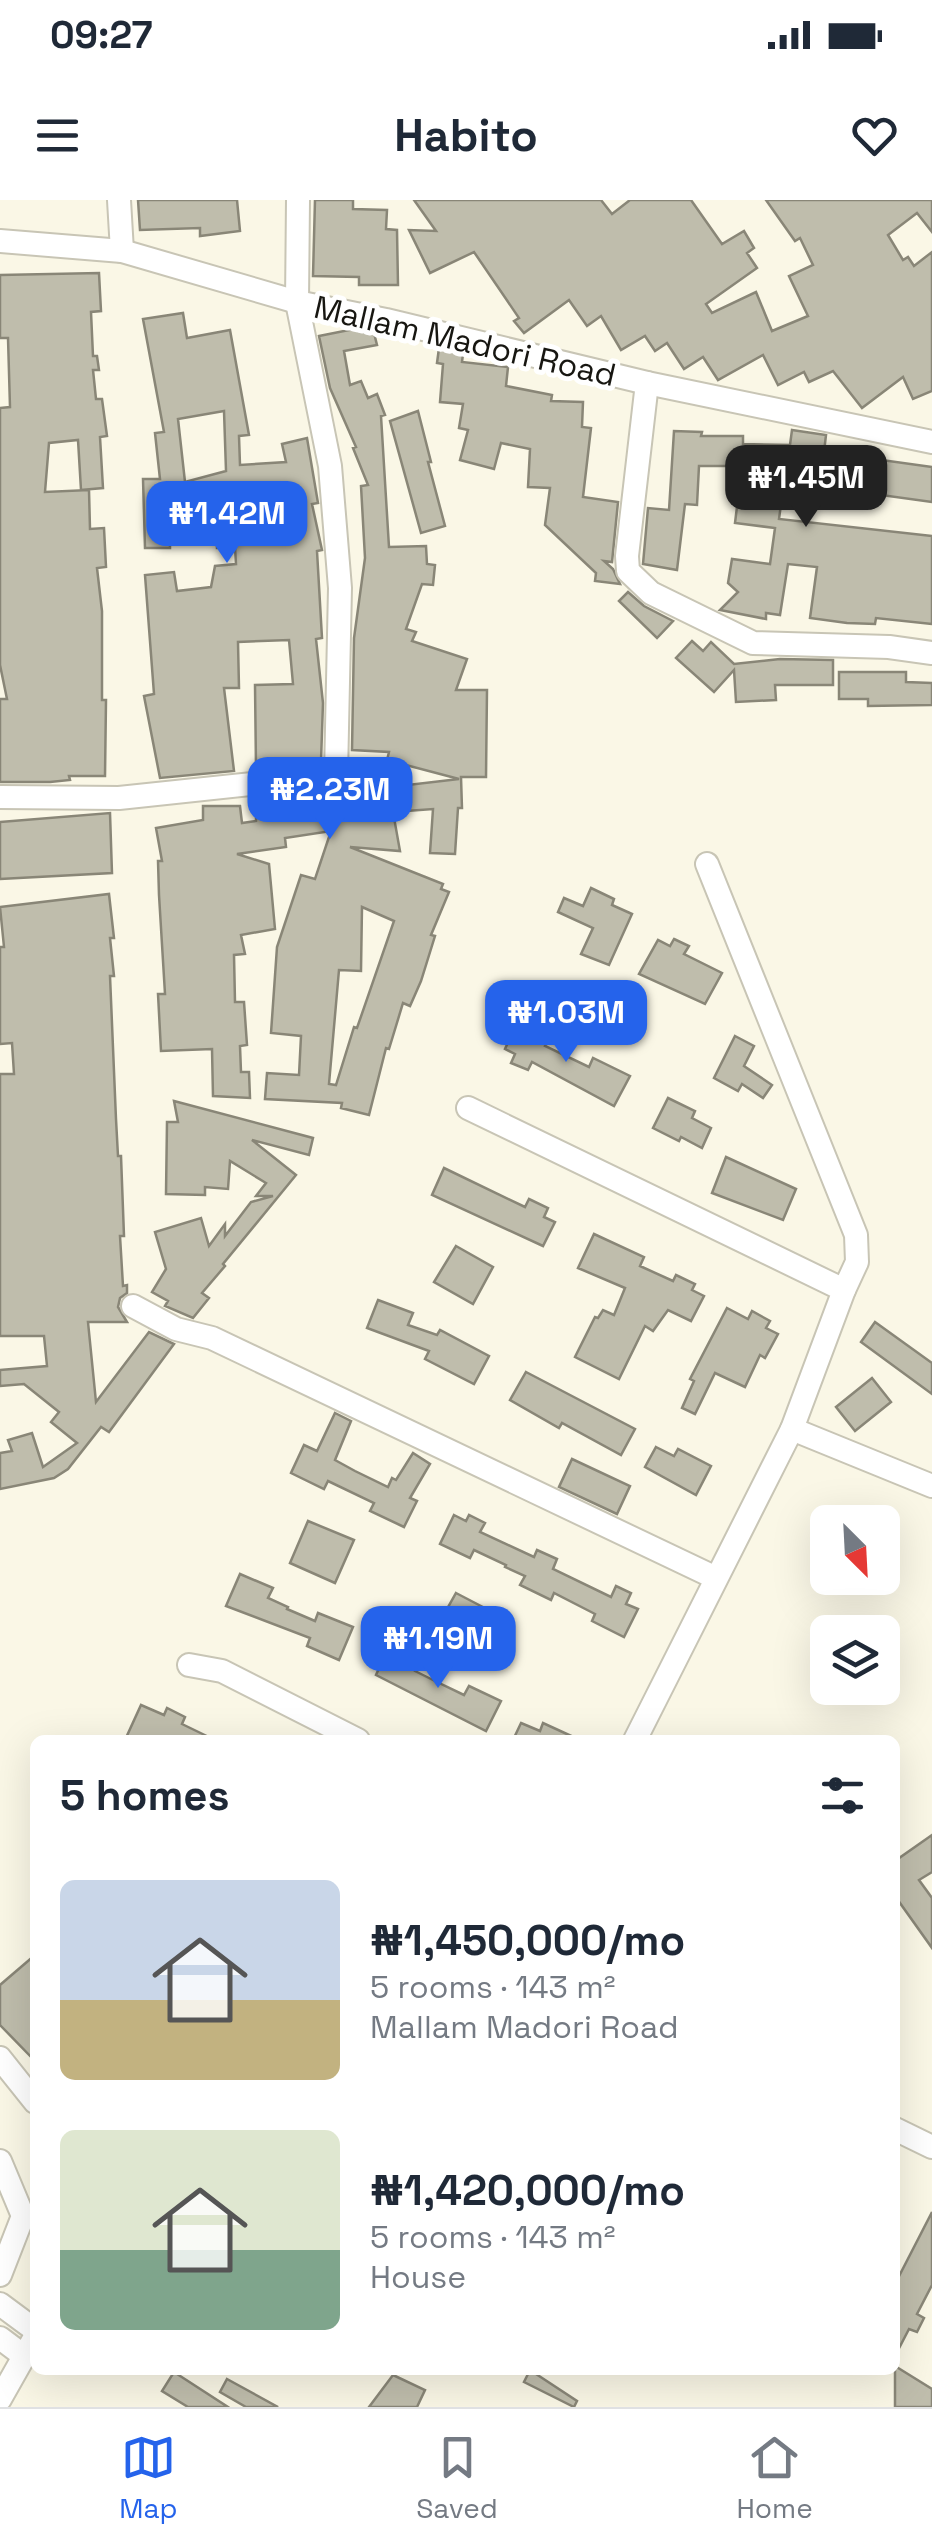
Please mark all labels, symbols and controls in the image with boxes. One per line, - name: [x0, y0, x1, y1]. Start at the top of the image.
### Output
- text: 09:27: [50, 11, 153, 59]
- text: Habito: [394, 107, 538, 164]
- icon: menu: [30, 108, 85, 163]
- icon: heart: [847, 108, 902, 163]
- street label: Mallam Madori Road: [310, 287, 620, 395]
- pin: ₦1.45M: [725, 445, 887, 530]
- text: ₦1.45M: [747, 457, 865, 497]
- pin: ₦1.42M: [146, 481, 308, 566]
- text: ₦1.42M: [168, 493, 286, 533]
- pin: ₦2.23M: [249, 757, 411, 842]
- text: ₦2.23M: [269, 769, 391, 809]
- pin: ₦1.03M: [485, 980, 647, 1065]
- text: ₦1.03M: [507, 992, 625, 1032]
- north arrow: [810, 1505, 900, 1595]
- map controls: [810, 1505, 900, 1705]
- pin: ₦1.19M: [357, 1606, 519, 1691]
- button: layers: [810, 1615, 900, 1705]
- text: ₦1.19M: [383, 1618, 493, 1658]
- icon: filters: [815, 1768, 870, 1823]
- text: 5 homes: [60, 1769, 230, 1822]
- text: ₦1,450,000/mo: [370, 1914, 685, 1967]
- icon: home: [140, 1920, 260, 2040]
- text: 5 rooms · 143 m²: [370, 1967, 615, 2007]
- text: Mallam Madori Road: [370, 2007, 679, 2047]
- text: ₦1,420,000/mo: [370, 2164, 685, 2217]
- icon: home: [140, 2170, 260, 2290]
- text: 5 rooms · 143 m²: [370, 2217, 615, 2257]
- text: House: [370, 2257, 466, 2297]
- tab: Map: [119, 2430, 178, 2526]
- tab: Saved: [416, 2430, 498, 2526]
- tab: Home: [736, 2430, 813, 2526]

